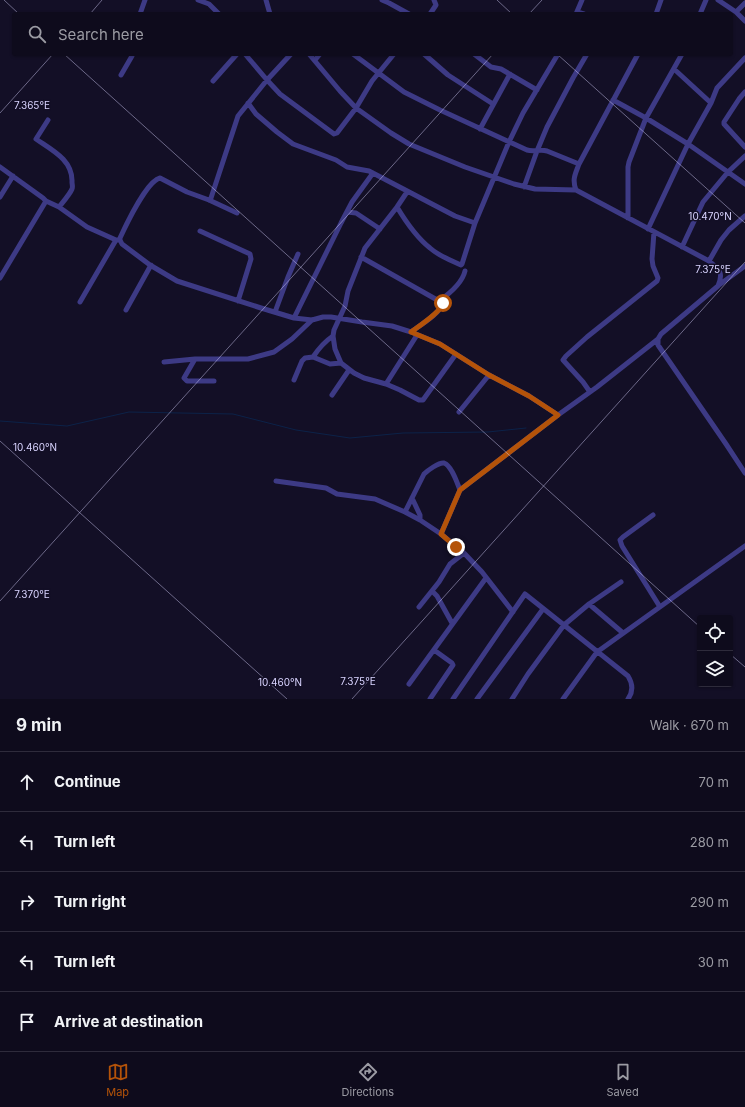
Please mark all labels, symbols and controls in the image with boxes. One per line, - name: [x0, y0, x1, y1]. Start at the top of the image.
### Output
- search box: [12, 12, 733, 56]
- icon: search: [26, 23, 48, 45]
- text: Search here: [58, 25, 144, 44]
- text: 7.365°E: [14, 99, 50, 111]
- text: 10.470°N: [688, 210, 732, 222]
- text: 7.375°E: [695, 263, 731, 275]
- route start: [434, 294, 452, 312]
- text: 10.460°N: [13, 441, 57, 453]
- route end: [447, 538, 465, 556]
- text: 7.370°E: [14, 588, 50, 600]
- map controls: [697, 615, 733, 687]
- button: locate: [697, 615, 733, 651]
- button: layers: [697, 651, 733, 687]
- text: 7.375°E: [340, 675, 376, 687]
- text: 10.460°N: [258, 676, 302, 688]
- text: 9 min: [16, 715, 62, 735]
- text: Walk · 670 m: [650, 717, 729, 733]
- icon: ahead: [16, 771, 38, 793]
- text: Continue: [54, 772, 121, 791]
- text: 70 m: [699, 774, 729, 790]
- icon: left: [16, 831, 38, 853]
- text: Turn left: [54, 832, 115, 851]
- text: 280 m: [690, 834, 729, 850]
- icon: right: [16, 891, 38, 913]
- text: Turn right: [54, 892, 126, 911]
- text: 290 m: [690, 894, 729, 910]
- icon: left: [16, 951, 38, 973]
- text: Turn left: [54, 952, 115, 971]
- text: 30 m: [698, 954, 729, 970]
- icon: arrive: [16, 1011, 38, 1033]
- text: Arrive at destination: [54, 1012, 203, 1031]
- tab: Map: [106, 1061, 129, 1099]
- tab: Directions: [342, 1061, 394, 1099]
- tab: Saved: [607, 1061, 639, 1099]

